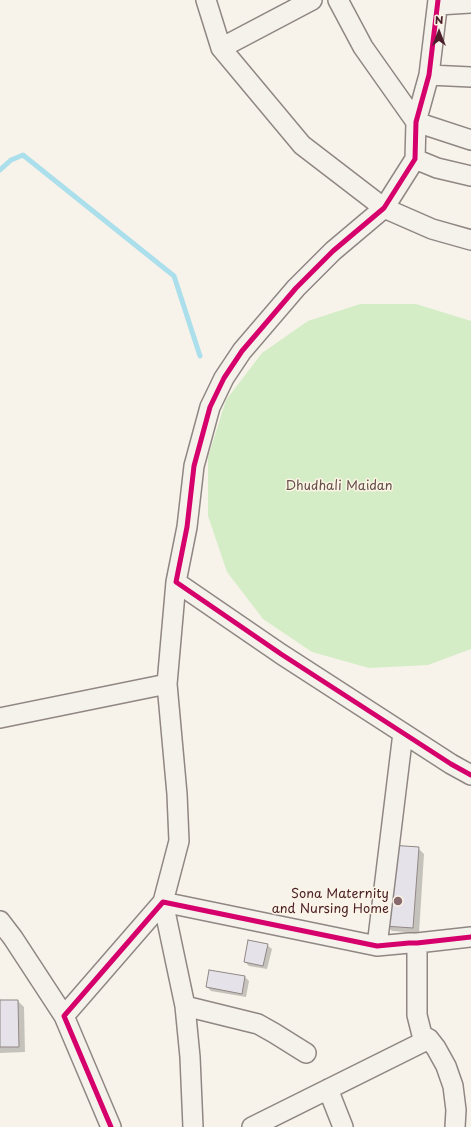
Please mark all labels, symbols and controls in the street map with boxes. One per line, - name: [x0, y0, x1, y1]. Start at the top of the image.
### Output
- text: N: [435, 11, 443, 28]
- north arrow: [419, 12, 459, 52]
- park label: Dhudhali Maidan: [285, 478, 393, 494]
- place label: Sona Maternity and Nursing Home: [272, 886, 389, 917]
- marker: Sona Maternity and Nursing Home: [392, 895, 404, 907]

